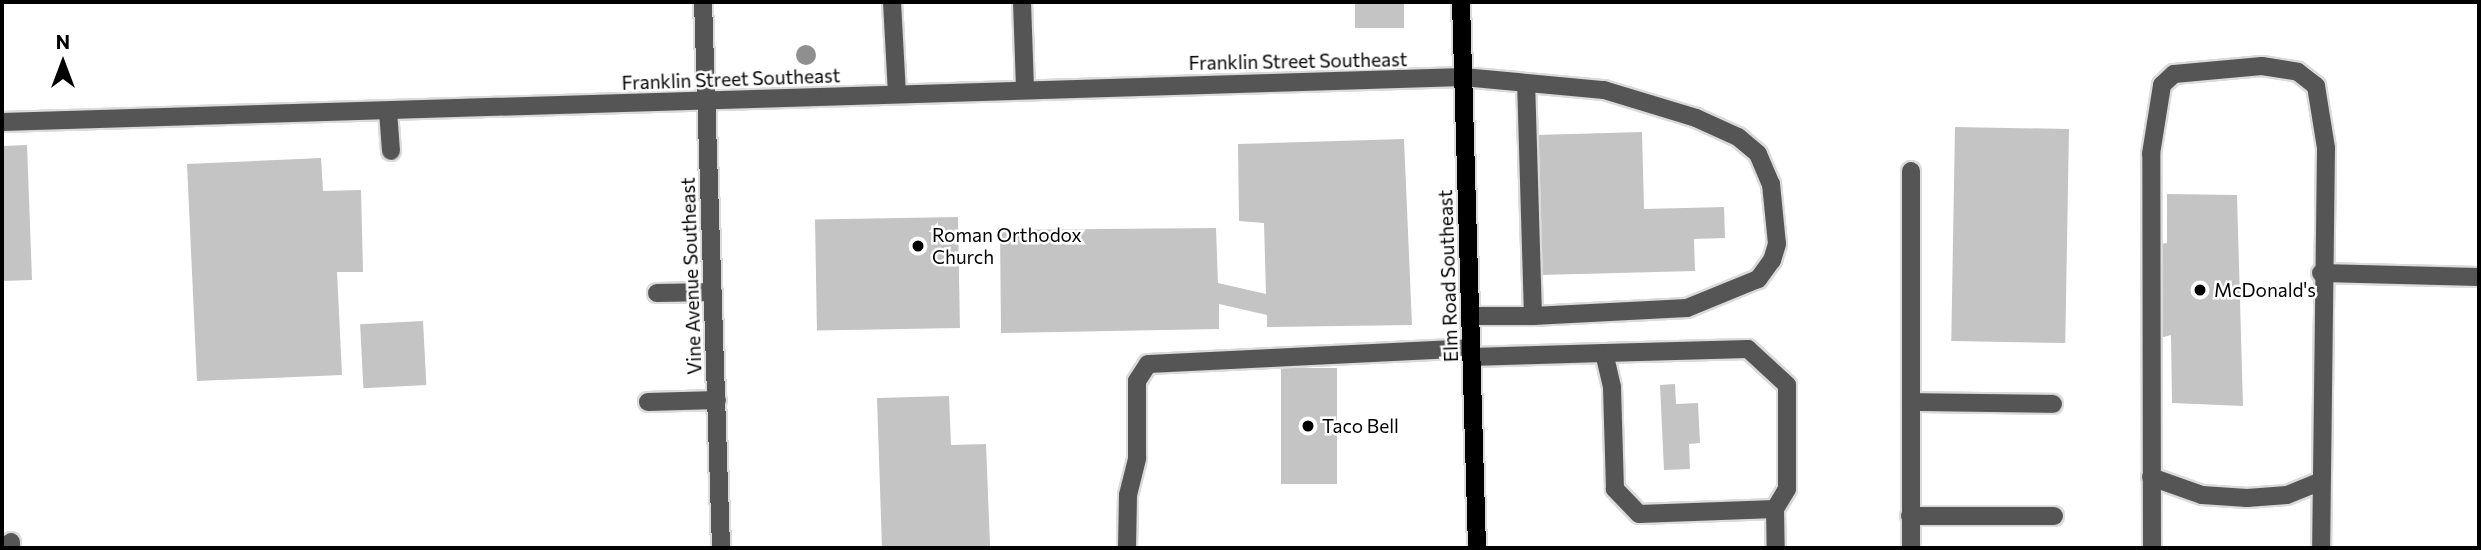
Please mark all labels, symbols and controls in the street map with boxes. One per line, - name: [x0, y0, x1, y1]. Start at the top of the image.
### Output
- north arrow: [28, 28, 98, 98]
- text: N: [56, 30, 70, 53]
- street label: Franklin Street Southeast: [1188, 48, 1408, 74]
- street label: Franklin Street Southeast: [621, 64, 841, 94]
- street label: Vine Avenue Southeast: [676, 177, 706, 375]
- street label: Elm Road Southeast: [1434, 189, 1462, 363]
- place label: Roman Orthodox Church: [932, 224, 1082, 268]
- marker: Roman Orthodox Church: [910, 238, 926, 254]
- place label: McDonald's: [2214, 279, 2316, 301]
- marker: McDonald's: [2192, 282, 2208, 298]
- place label: Taco Bell: [1322, 415, 1399, 437]
- marker: Taco Bell: [1300, 418, 1316, 434]

